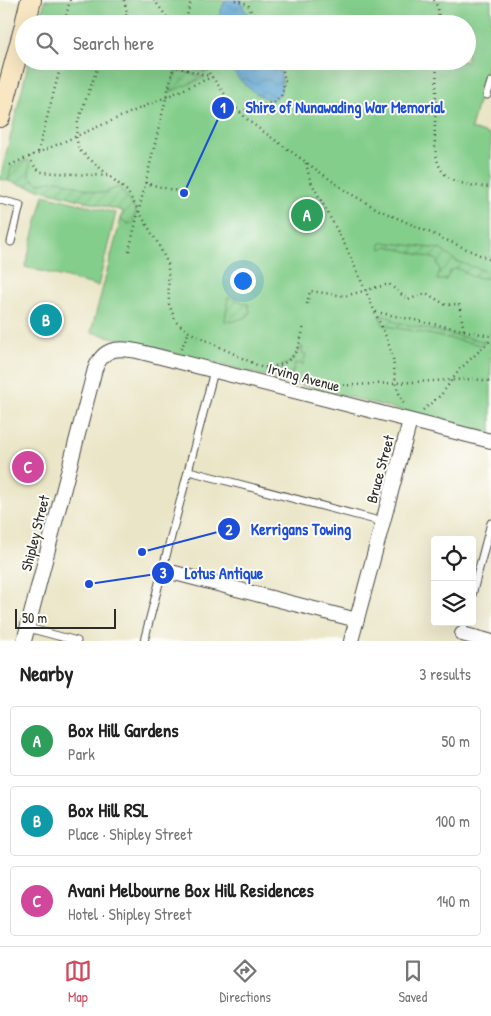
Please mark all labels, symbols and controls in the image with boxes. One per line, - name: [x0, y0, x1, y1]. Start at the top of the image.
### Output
- search box: [15, 15, 476, 70]
- icon: search: [33, 29, 61, 57]
- text: Search here: [73, 30, 154, 56]
- callout: Shire of Nunawading War Memorial: [210, 92, 455, 123]
- text: Shire of Nunawading War Memorial: [245, 96, 445, 119]
- text: 1: [220, 97, 226, 118]
- pin: A: [291, 196, 323, 234]
- your location: [230, 268, 256, 294]
- pin: B: [30, 301, 62, 339]
- street label: Irving Avenue: [266, 357, 342, 397]
- street label: Bruce Street: [361, 432, 399, 505]
- pin: C: [12, 448, 44, 486]
- street label: Shipley Street: [15, 492, 55, 573]
- callout: Kerrigans Towing: [216, 514, 361, 545]
- text: Kerrigans Towing: [251, 518, 351, 541]
- text: 2: [225, 519, 233, 540]
- map controls: [431, 536, 476, 626]
- button: locate: [431, 536, 476, 581]
- callout: Lotus Antique: [150, 558, 273, 589]
- text: 3: [160, 562, 167, 583]
- text: Lotus Antique: [185, 562, 264, 585]
- button: layers: [431, 581, 476, 626]
- scale bar: [15, 606, 116, 629]
- text: 50 m: [22, 608, 47, 627]
- text: Nearby: [20, 659, 73, 688]
- text: 3 results: [419, 663, 471, 685]
- text: Box Hill Gardens: [68, 717, 179, 743]
- text: A: [33, 730, 41, 752]
- text: 50 m: [442, 730, 470, 752]
- text: Park: [68, 743, 95, 765]
- text: Box Hill RSL: [68, 797, 148, 823]
- text: B: [33, 810, 41, 832]
- text: 100 m: [435, 810, 470, 832]
- text: Place · Shipley Street: [68, 823, 192, 845]
- text: Avani Melbourne Box Hill Residences: [68, 877, 314, 903]
- text: C: [33, 890, 41, 912]
- text: 140 m: [436, 890, 470, 912]
- text: Hotel · Shipley Street: [68, 903, 191, 925]
- tab: Map: [64, 957, 92, 1006]
- tab: Directions: [219, 957, 271, 1006]
- tab: Saved: [399, 957, 427, 1006]

